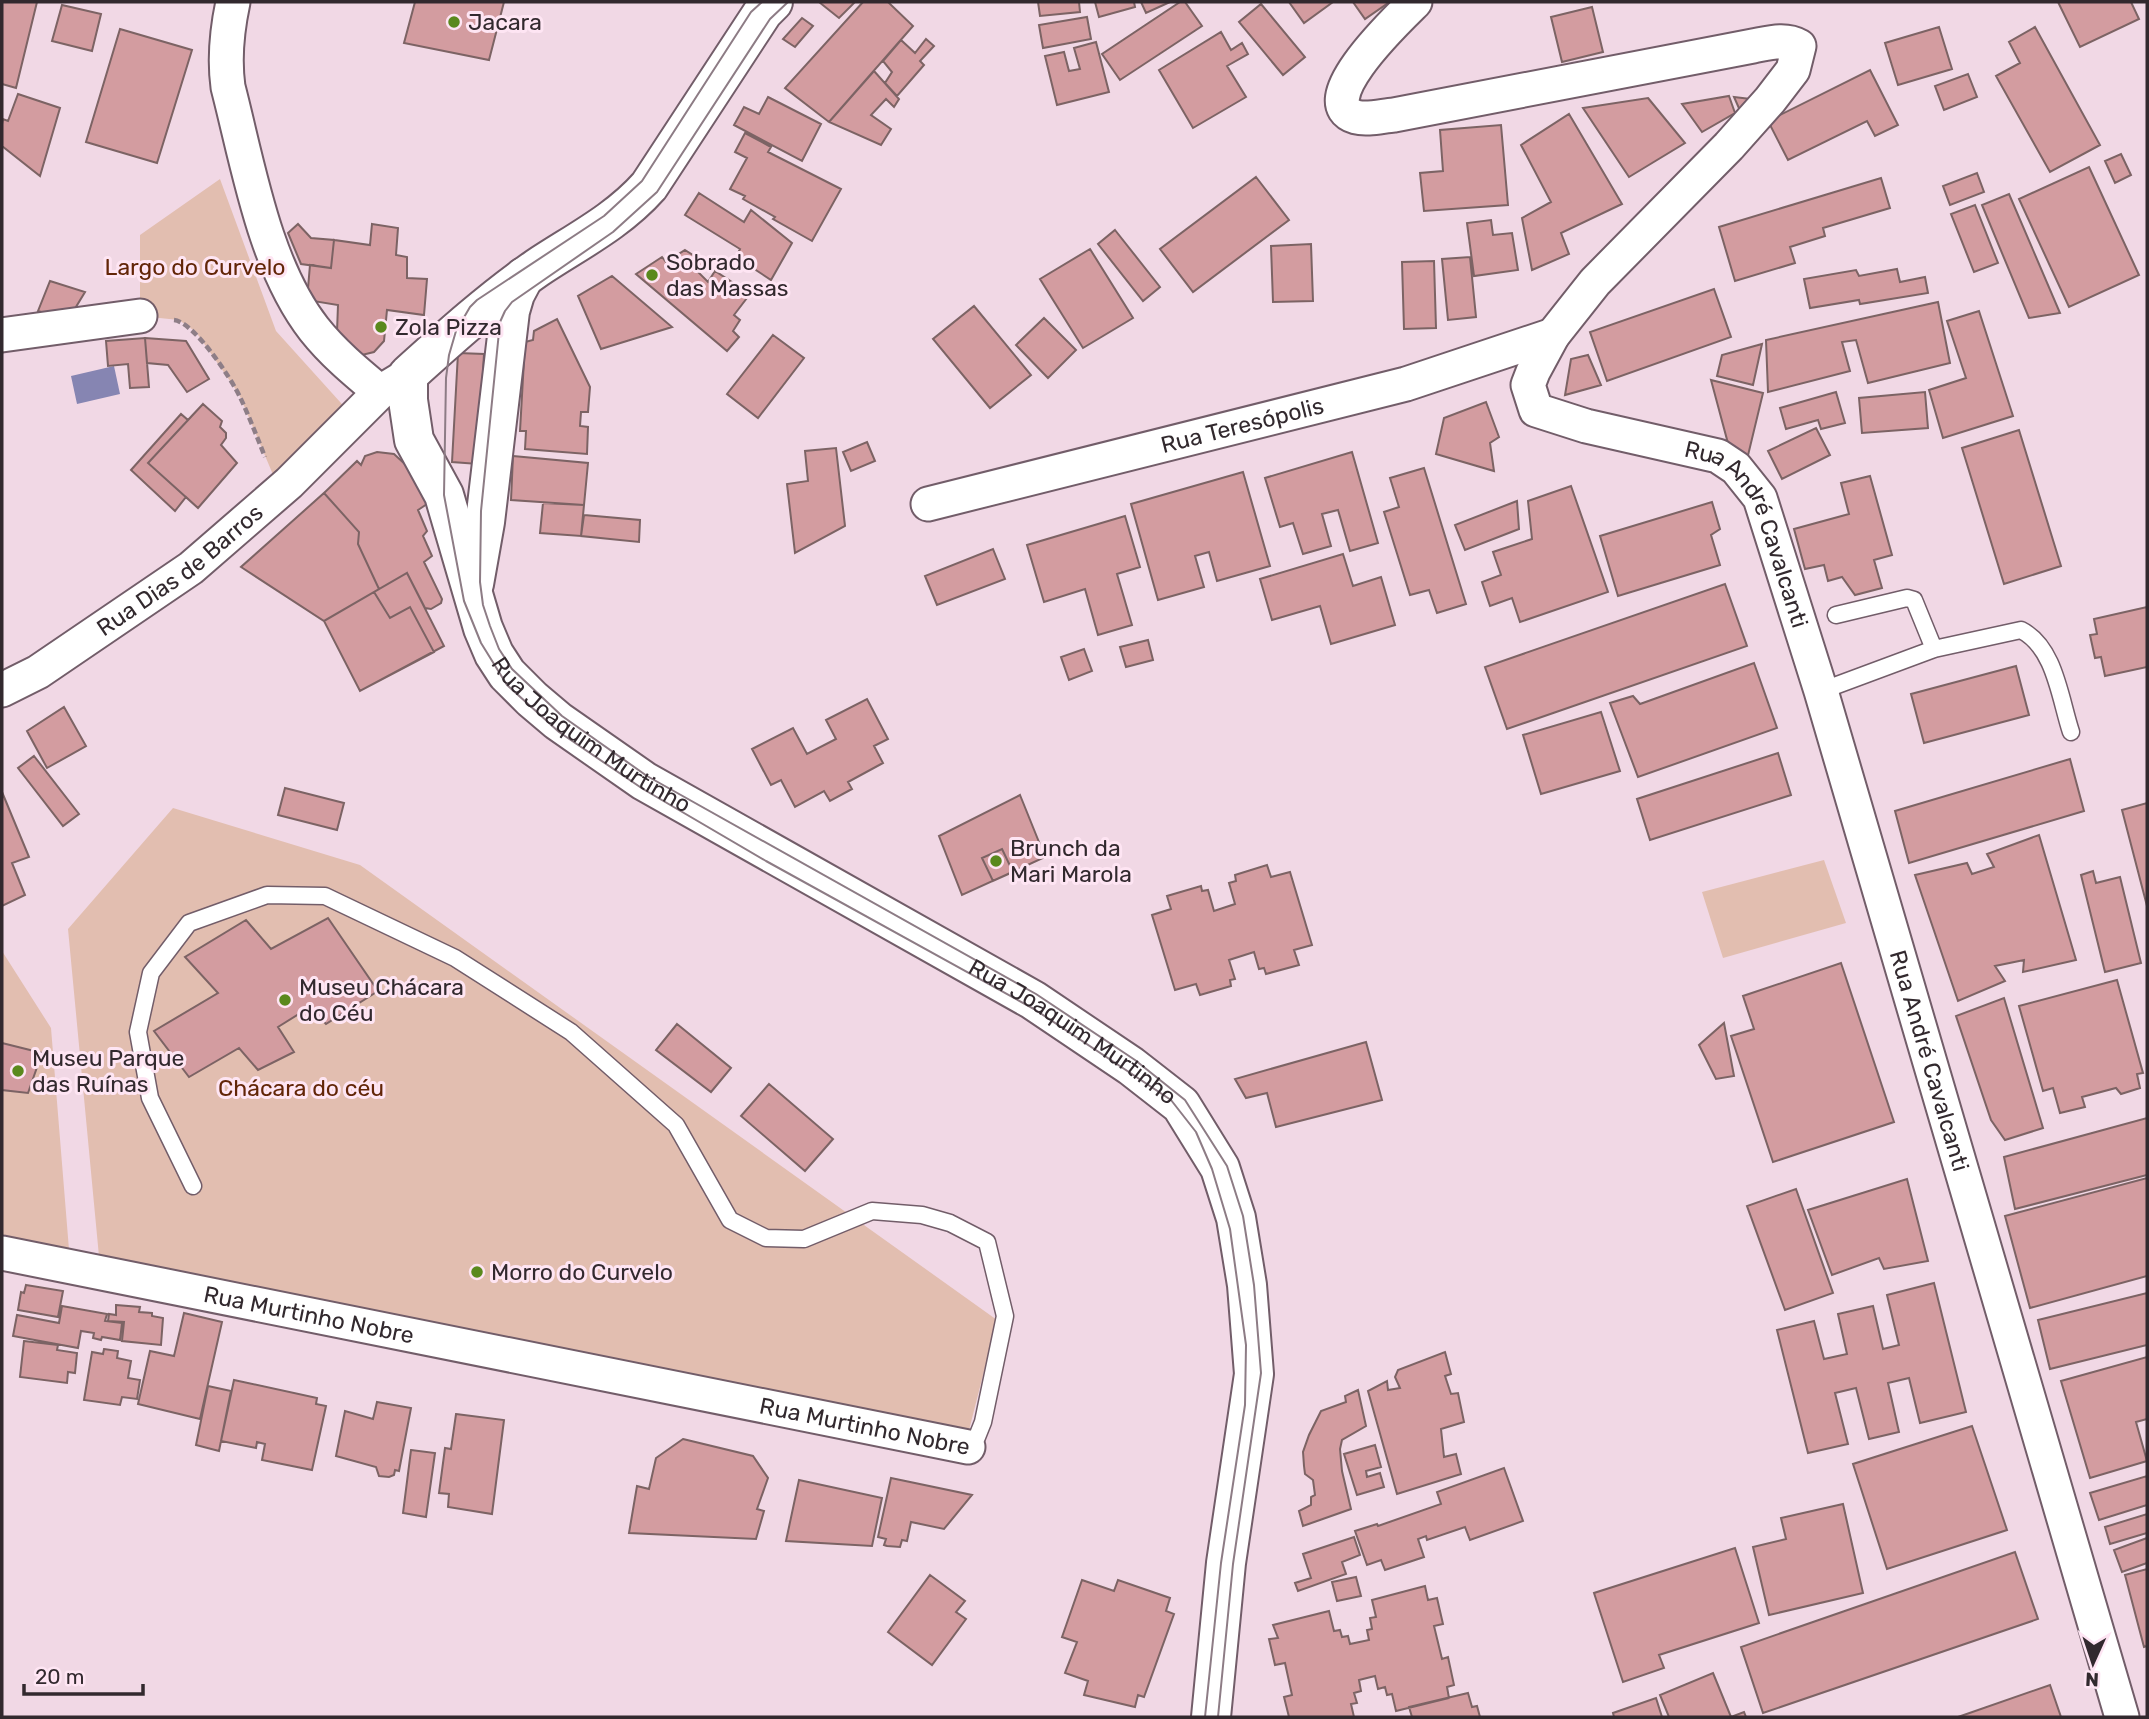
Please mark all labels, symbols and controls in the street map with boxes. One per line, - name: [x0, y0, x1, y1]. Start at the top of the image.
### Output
- place label: Jacara: [468, 8, 542, 36]
- marker: Jacara: [446, 14, 462, 30]
- place label: Sobrado das Massas: [666, 248, 789, 302]
- park label: Largo do Curvelo: [104, 253, 286, 281]
- marker: Sobrado das Massas: [644, 267, 660, 283]
- place label: Zola Pizza: [395, 313, 502, 341]
- marker: Zola Pizza: [373, 319, 389, 335]
- street label: Rua Teresópolis: [1158, 391, 1327, 459]
- street label: Rua André Cavalcanti: [1682, 435, 1814, 631]
- street label: Rua Dias de Barros: [91, 498, 268, 642]
- street label: Rua Joaquim Murtinho: [486, 651, 696, 819]
- place label: Brunch da Mari Marola: [1010, 834, 1132, 888]
- marker: Brunch da Mari Marola: [988, 853, 1004, 869]
- street label: Rua André Cavalcanti: [1884, 947, 1975, 1174]
- street label: Rua Joaquim Murtinho: [964, 953, 1182, 1110]
- place label: Museu Chácara do Céu: [299, 973, 464, 1027]
- marker: Museu Chácara do Céu: [277, 992, 293, 1008]
- place label: Museu Parque das Ruínas: [32, 1044, 184, 1098]
- marker: Museu Parque das Ruínas: [10, 1063, 26, 1079]
- park label: Chácara do céu: [218, 1074, 384, 1102]
- place label: Morro do Curvelo: [491, 1258, 673, 1286]
- marker: Morro do Curvelo: [469, 1264, 485, 1280]
- street label: Rua Murtinho Nobre: [201, 1280, 416, 1349]
- street label: Rua Murtinho Nobre: [757, 1391, 972, 1461]
- north arrow: [2058, 1628, 2128, 1698]
- scale bar: [24, 1652, 144, 1696]
- text: 20 m: [35, 1664, 84, 1689]
- text: N: [2085, 1668, 2100, 1691]

